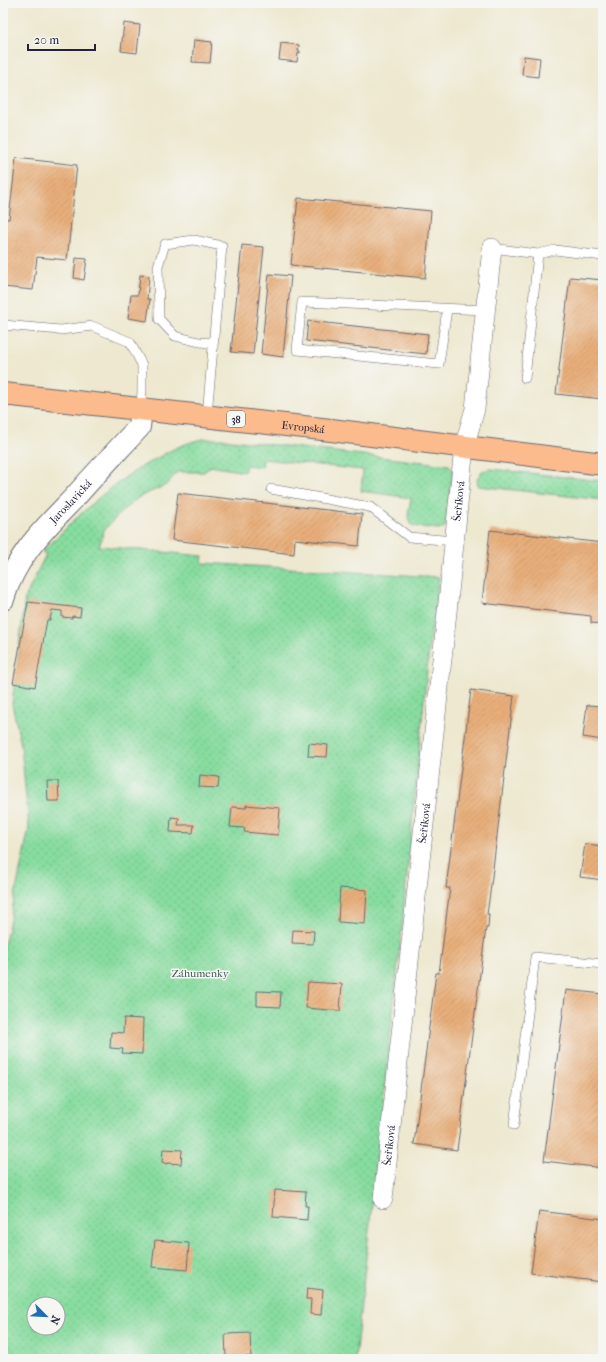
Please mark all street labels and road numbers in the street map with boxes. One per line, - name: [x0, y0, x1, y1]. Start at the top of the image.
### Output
- road number: 38: [227, 411, 245, 427]
- street label: Evropská: [281, 419, 326, 436]
- street label: Jaroslavická: [46, 476, 95, 527]
- street label: Šeříková: [450, 479, 468, 522]
- street label: Šeříková: [416, 802, 433, 844]
- street label: Šeříková: [381, 1124, 398, 1166]

